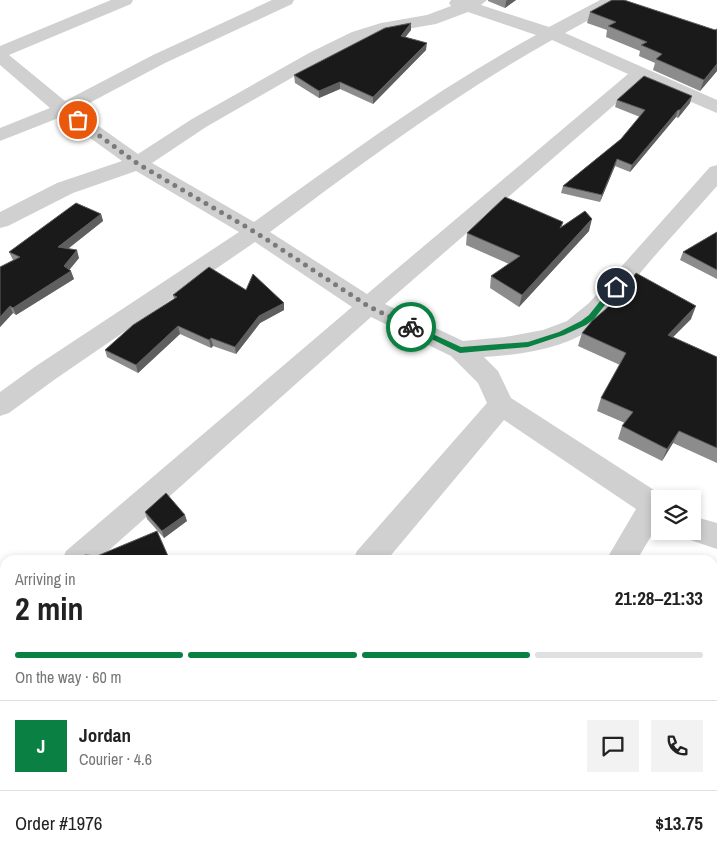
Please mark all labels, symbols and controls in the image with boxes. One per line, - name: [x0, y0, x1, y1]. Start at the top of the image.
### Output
- pin: [57, 99, 99, 141]
- icon: bag: [64, 106, 92, 134]
- pin: [595, 266, 637, 308]
- icon: home: [602, 273, 630, 301]
- courier: [386, 302, 436, 352]
- icon: bike: [397, 313, 425, 341]
- map controls: [651, 490, 701, 540]
- button: layers: [651, 490, 701, 540]
- text: Arriving in: [15, 568, 76, 590]
- text: 21:28–21:33: [615, 585, 703, 611]
- text: 2 min: [15, 587, 84, 630]
- text: On the way · 60 m: [15, 666, 121, 688]
- button: chat: [587, 720, 639, 772]
- button: phone: [651, 720, 703, 772]
- text: Jordan: [79, 722, 131, 748]
- text: J: [37, 733, 45, 759]
- text: Courier · 4.6: [79, 748, 152, 770]
- text: Order #1976: [15, 810, 102, 836]
- text: $13.75: [655, 810, 703, 836]

